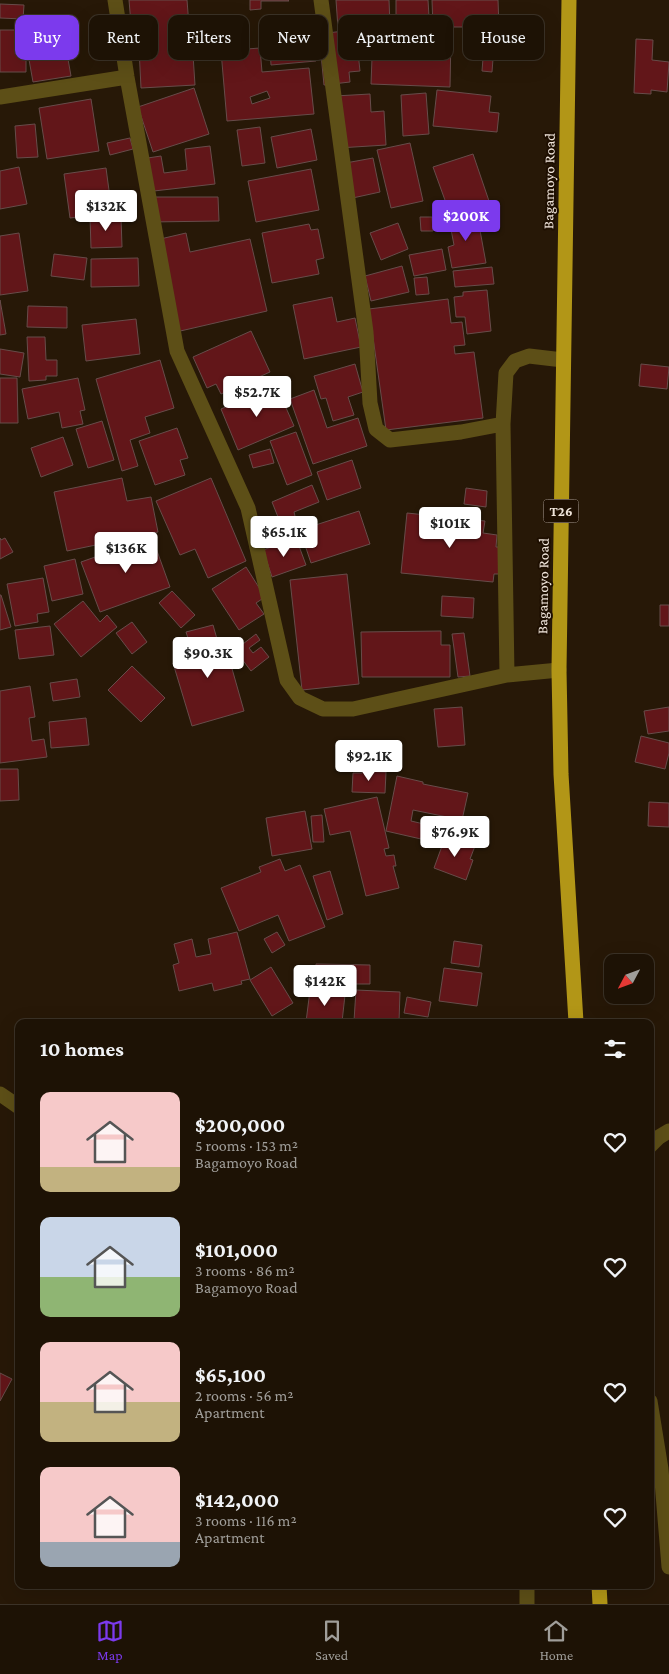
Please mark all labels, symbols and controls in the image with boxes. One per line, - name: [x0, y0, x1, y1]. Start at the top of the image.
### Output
- chip: Buy: [15, 15, 79, 60]
- chip: Rent: [89, 15, 158, 60]
- chip: Filters: [168, 15, 249, 60]
- chip: New: [259, 15, 328, 60]
- chip: Apartment: [338, 15, 453, 60]
- chip: House: [463, 15, 544, 60]
- street label: Bagamoyo Road: [540, 133, 559, 229]
- pin: $132K: [71, 190, 141, 232]
- text: $132K: [86, 197, 126, 214]
- pin: $200K: [431, 200, 501, 242]
- text: $200K: [443, 207, 489, 224]
- pin: $52.7K: [216, 376, 298, 418]
- text: $52.7K: [234, 383, 280, 400]
- road number: T26: [544, 500, 578, 522]
- pin: $101K: [415, 506, 485, 549]
- text: $101K: [430, 514, 470, 531]
- pin: $65.1K: [243, 516, 325, 558]
- text: $65.1K: [262, 523, 306, 540]
- pin: $136K: [91, 532, 161, 574]
- street label: Bagamoyo Road: [534, 538, 553, 634]
- text: $136K: [106, 539, 146, 556]
- pin: $90.3K: [167, 636, 249, 679]
- text: $90.3K: [184, 644, 232, 661]
- pin: $92.1K: [328, 740, 410, 782]
- text: $92.1K: [346, 747, 392, 764]
- pin: $76.9K: [414, 816, 496, 858]
- text: $76.9K: [431, 823, 479, 840]
- north arrow: [604, 954, 654, 1004]
- map controls: [604, 954, 654, 1004]
- pin: $142K: [290, 964, 360, 1007]
- text: $142K: [305, 972, 345, 989]
- icon: filters: [601, 1035, 629, 1063]
- text: 10 homes: [40, 1037, 124, 1061]
- icon: home: [80, 1112, 140, 1172]
- text: $200,000: [195, 1113, 285, 1137]
- icon: heart: [601, 1128, 629, 1156]
- text: 5 rooms · 153 m²: [195, 1137, 298, 1154]
- text: Bagamoyo Road: [195, 1154, 298, 1171]
- icon: home: [80, 1237, 140, 1297]
- text: $101,000: [195, 1238, 278, 1262]
- icon: heart: [601, 1253, 629, 1281]
- text: 3 rooms · 86 m²: [195, 1262, 295, 1279]
- text: Bagamoyo Road: [195, 1279, 298, 1296]
- icon: home: [80, 1362, 140, 1422]
- text: $65,100: [195, 1363, 266, 1387]
- icon: heart: [601, 1378, 629, 1406]
- text: 2 rooms · 56 m²: [195, 1387, 294, 1404]
- text: Apartment: [195, 1404, 265, 1421]
- icon: home: [80, 1487, 140, 1547]
- text: $142,000: [195, 1488, 279, 1512]
- icon: heart: [601, 1503, 629, 1531]
- text: 3 rooms · 116 m²: [195, 1512, 297, 1529]
- text: Apartment: [195, 1529, 265, 1546]
- tab: Map: [96, 1617, 124, 1663]
- tab: Saved: [315, 1617, 348, 1663]
- tab: Home: [540, 1617, 573, 1663]

